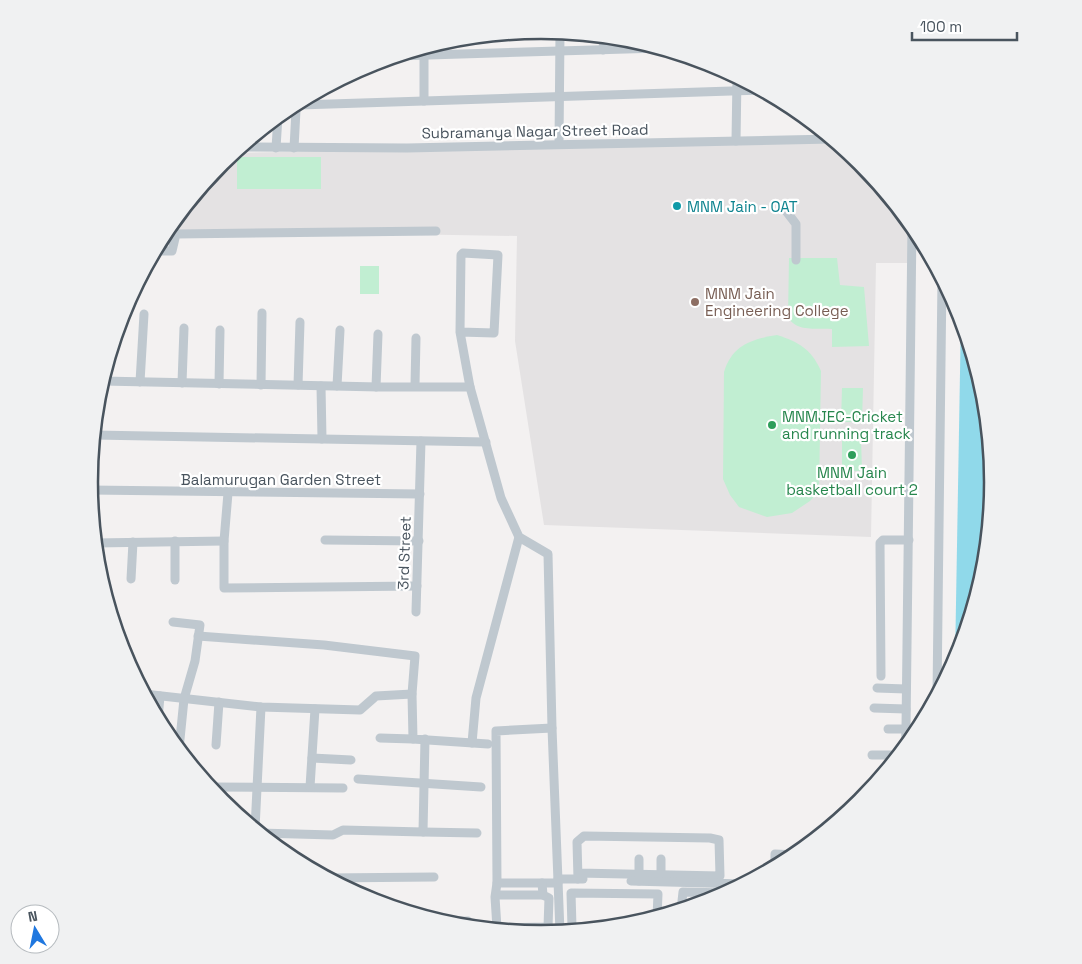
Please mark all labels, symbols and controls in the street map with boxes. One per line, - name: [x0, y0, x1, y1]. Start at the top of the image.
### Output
- scale bar: [912, 10, 1017, 42]
- text: 100 m: [920, 17, 962, 36]
- street label: Subramanya Nagar Street Road: [421, 120, 649, 142]
- place label: MNM Jain - OAT: [687, 197, 798, 216]
- marker: MNM Jain - OAT: [671, 200, 683, 212]
- place label: MNM Jain Engineering College: [705, 284, 849, 320]
- marker: MNM Jain Engineering College: [689, 296, 701, 308]
- place label: MNMJEC-Cricket and running track: [782, 407, 911, 443]
- marker: MNMJEC-Cricket and running track: [766, 419, 778, 431]
- marker: MNM Jain basketball court 2: [846, 449, 858, 461]
- place label: MNM Jain basketball court 2: [786, 463, 918, 499]
- street label: Balamurugan Garden Street: [181, 470, 381, 489]
- street label: 3rd Street: [393, 516, 415, 590]
- north arrow: [10, 904, 60, 954]
- text: N: [27, 907, 39, 926]

